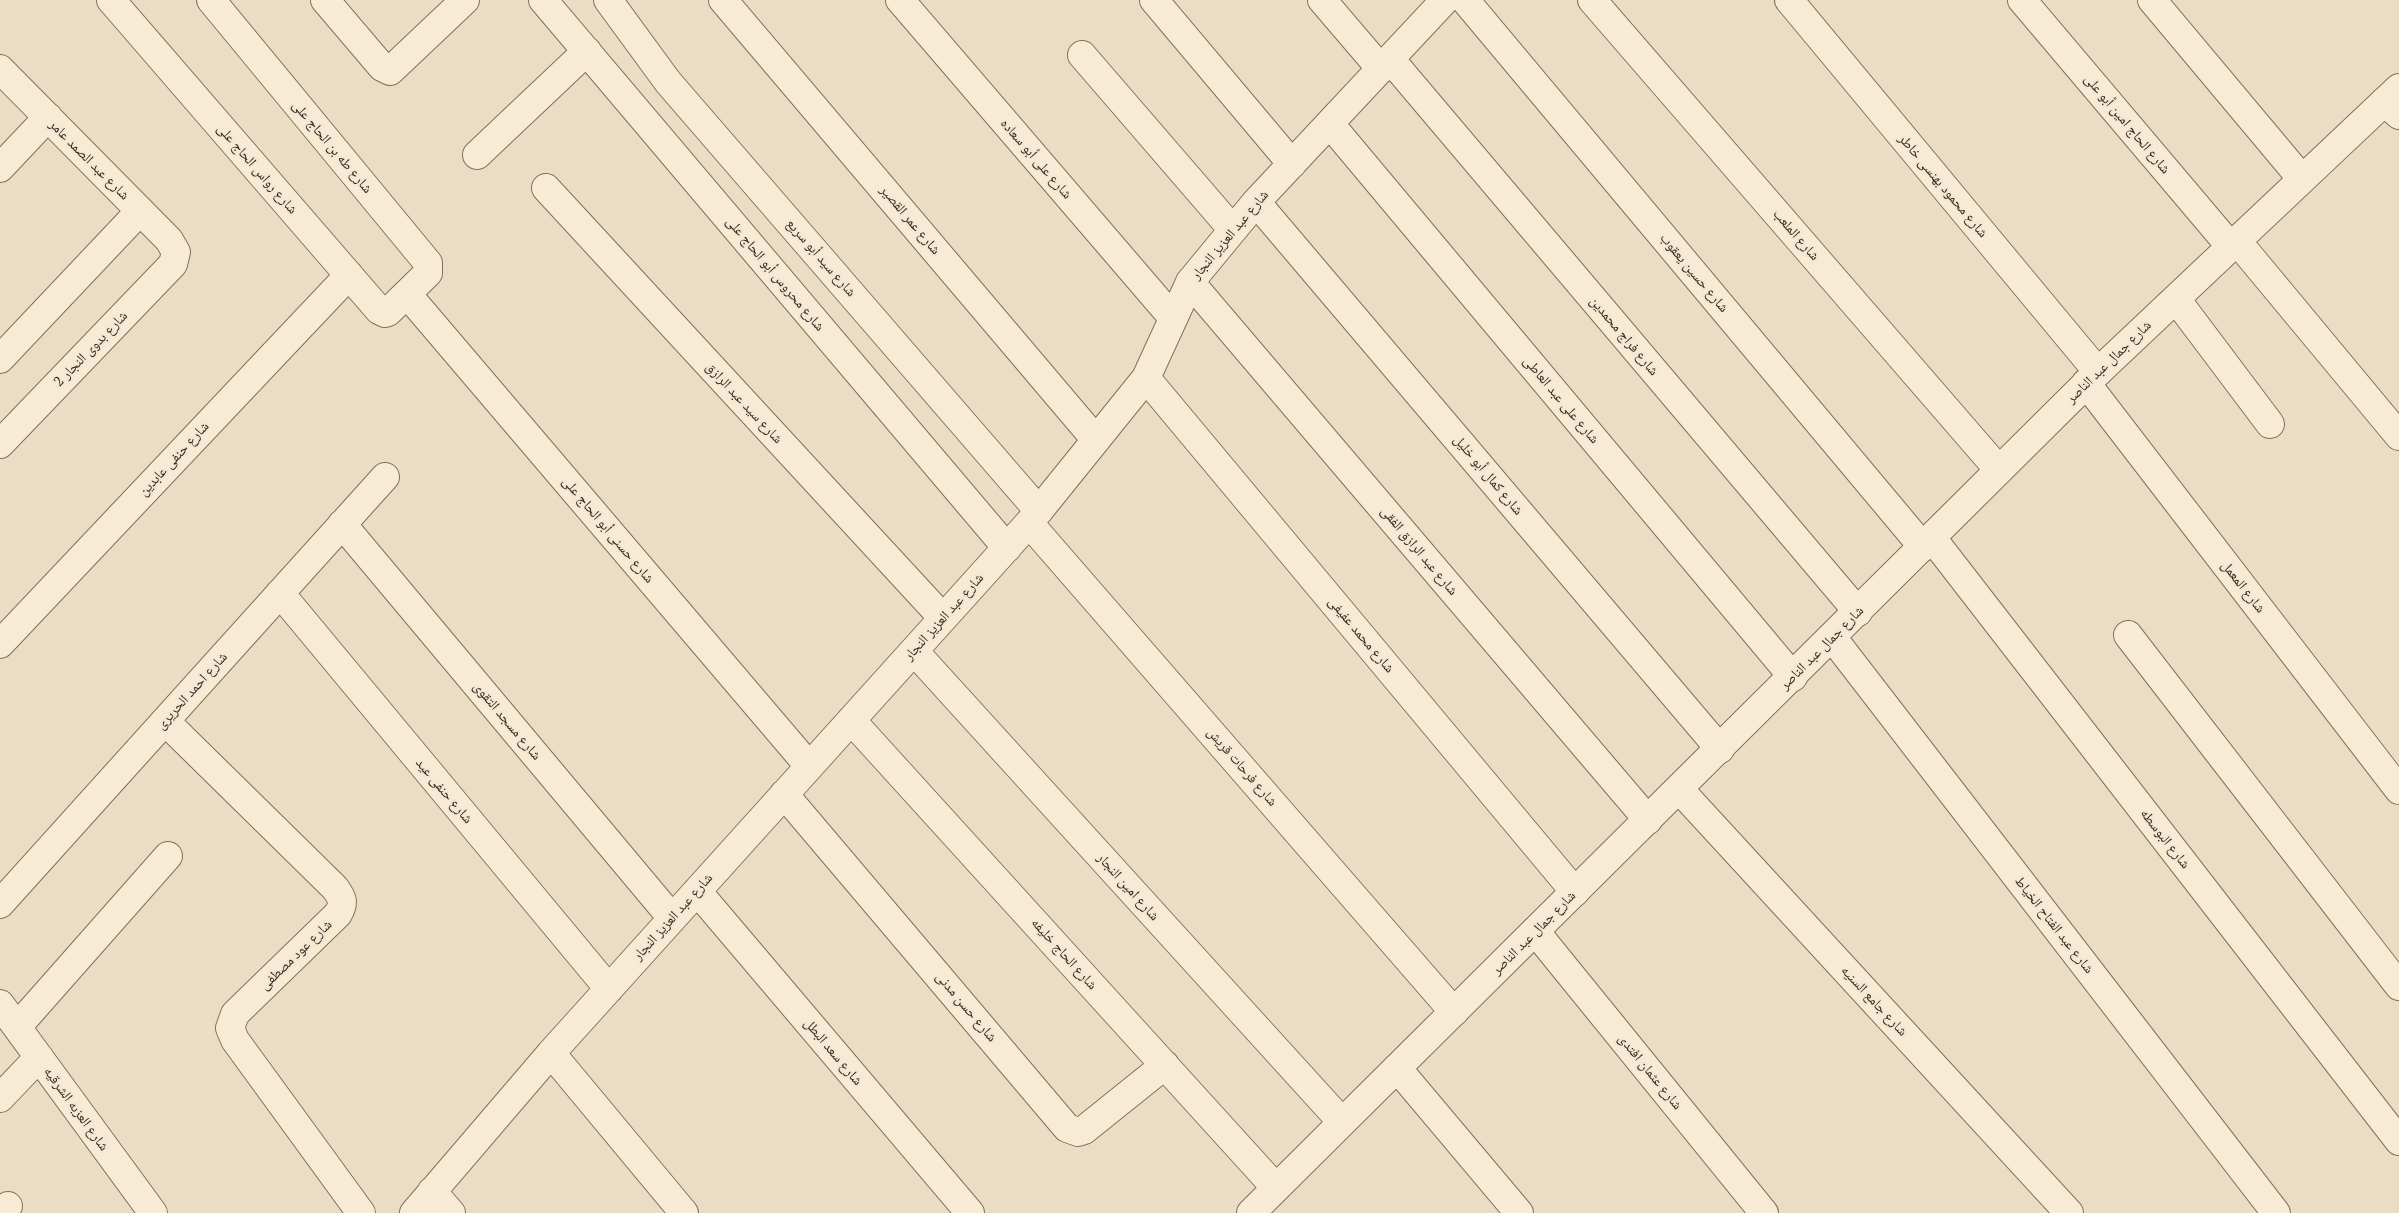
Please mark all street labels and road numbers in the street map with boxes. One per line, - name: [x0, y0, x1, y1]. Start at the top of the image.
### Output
- street label: شارع الحاج امين أبو على: [2080, 71, 2174, 177]
- street label: شارع طه بن الحاج على: [288, 97, 376, 197]
- street label: شارع على أبو سعاده: [997, 115, 1075, 203]
- street label: شارع عبد الصمد عامر: [45, 116, 133, 204]
- street label: شارع رواس الحاج على: [213, 120, 301, 218]
- street label: شارع محمود بهنسى خاطر: [1895, 131, 1991, 241]
- street label: شارع عمر القصير: [876, 182, 944, 258]
- street label: شارع عبد العزيز النجار: [1188, 187, 1272, 283]
- street label: شارع الملعب: [1769, 206, 1823, 264]
- street label: شارع محروس أبو الحاج على: [722, 213, 828, 335]
- street label: شارع سيد أبو سريع: [783, 216, 859, 300]
- street label: شارع حسين يعقوب: [1656, 230, 1732, 316]
- street label: شارع فراج محمدين: [1586, 293, 1662, 379]
- street label: شارع بدوى النجار 2: [51, 308, 131, 390]
- street label: شارع جمال عبد الناصر: [2063, 317, 2155, 407]
- street label: شارع على عبد العاطى: [1519, 353, 1603, 447]
- street label: شارع سيد عبد الرازق: [702, 359, 786, 447]
- street label: شارع حنفى عابدين: [135, 418, 213, 500]
- street label: شارع كمال أبو خليل: [1450, 431, 1526, 519]
- street label: شارع حسنى أبو الحاج على: [558, 473, 658, 587]
- street label: شارع عبد الرازق الفقى: [1377, 503, 1461, 599]
- street label: شارع المعمل: [2217, 557, 2269, 617]
- street label: شارع عبد العزيز النجار: [900, 570, 988, 664]
- street label: شارع محمد عفيفى: [1324, 594, 1398, 676]
- street label: شارع جمال عبد الناصر: [1777, 603, 1867, 693]
- street label: شارع احمد الحريرى: [153, 649, 231, 733]
- street label: شارع مسجد التقوى: [469, 678, 545, 764]
- street label: شارع فرحات قريش: [1203, 724, 1281, 810]
- street label: شارع حنفى عيد: [412, 755, 476, 827]
- street label: شارع البوسطه: [2136, 806, 2194, 872]
- street label: شارع امين النجار: [1093, 850, 1163, 924]
- street label: شارع عبد العزيز النجار: [629, 870, 717, 964]
- street label: شارع عبد الفتاح الخياط: [2011, 873, 2097, 977]
- street label: شارع جمال عبد الناصر: [1489, 888, 1579, 978]
- street label: شارع الحاج خليفه: [1027, 915, 1101, 993]
- street label: شارع عود مصطفى: [256, 916, 336, 994]
- street label: شارع جامع السنيه: [1837, 962, 1911, 1040]
- street label: شارع حسن مدنى: [932, 969, 1000, 1045]
- street label: شارع سعد البطل: [800, 1015, 866, 1089]
- street label: شارع عثمان افتدى: [1614, 1031, 1686, 1113]
- street label: شارع العزبه الشرقيه: [40, 1064, 112, 1154]

